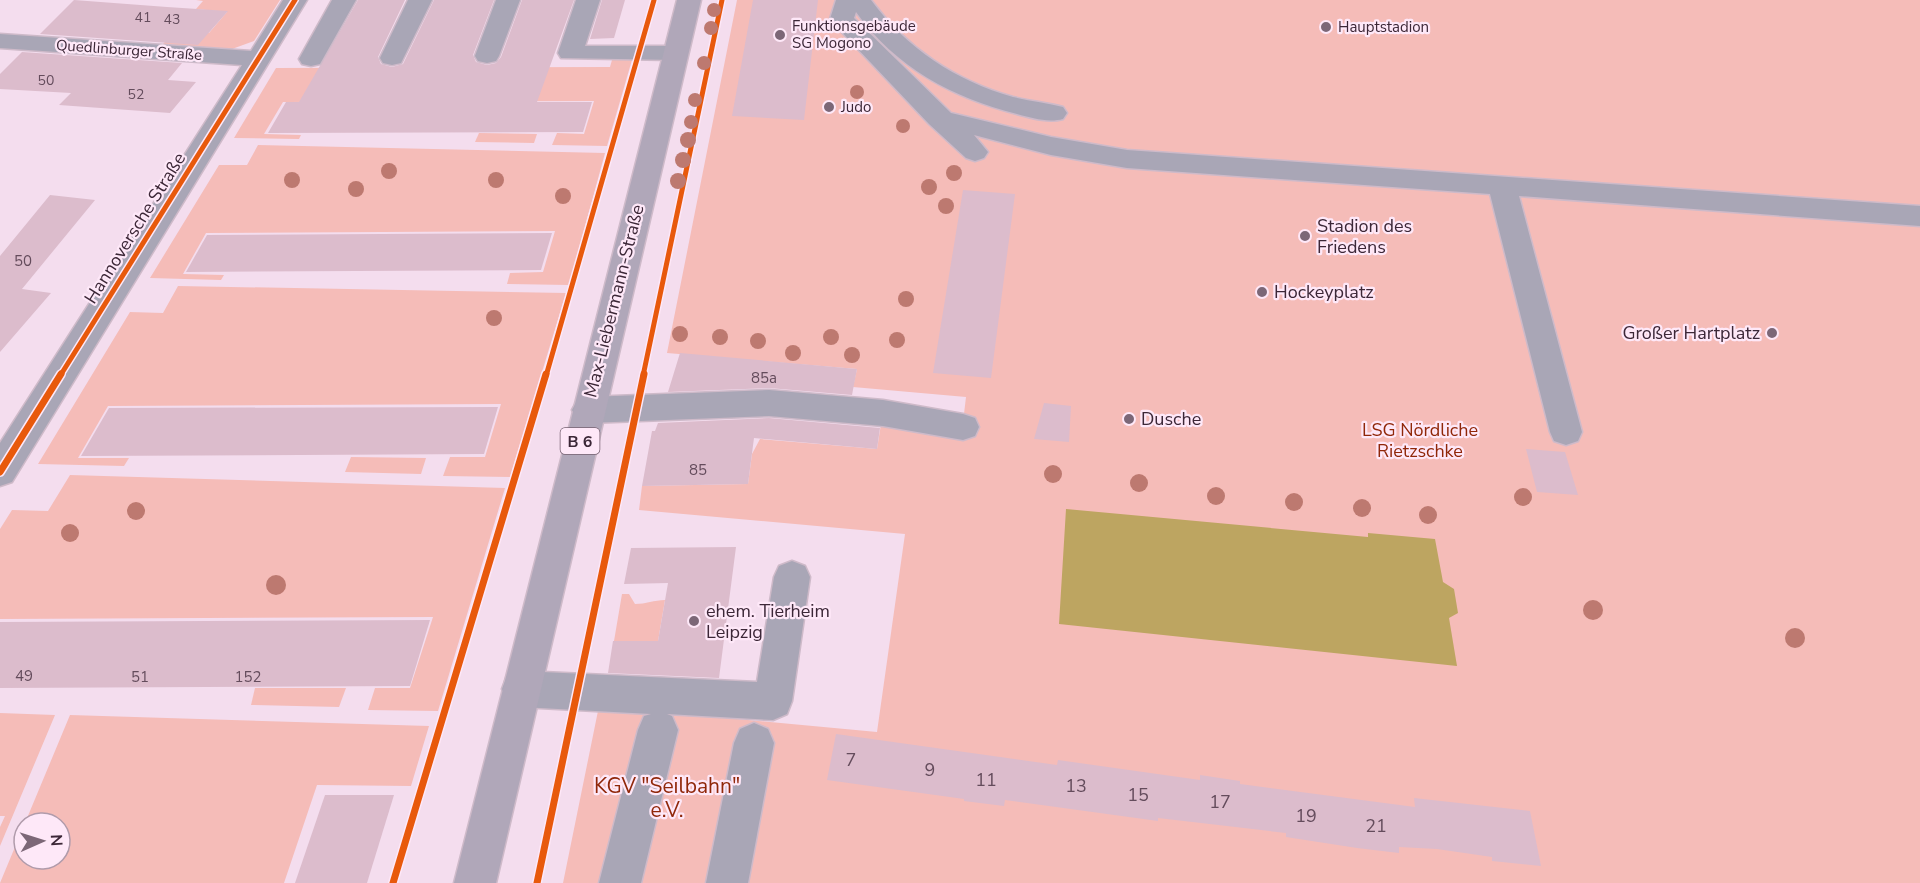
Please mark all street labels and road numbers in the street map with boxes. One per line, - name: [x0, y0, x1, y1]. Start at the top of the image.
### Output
- street label: Quedlinburger Straße: [55, 35, 203, 65]
- street label: Hannoversche Straße: [79, 148, 191, 308]
- street label: Max-Liebermann-Straße: [578, 202, 650, 400]
- road number: B 6: [560, 428, 600, 454]

